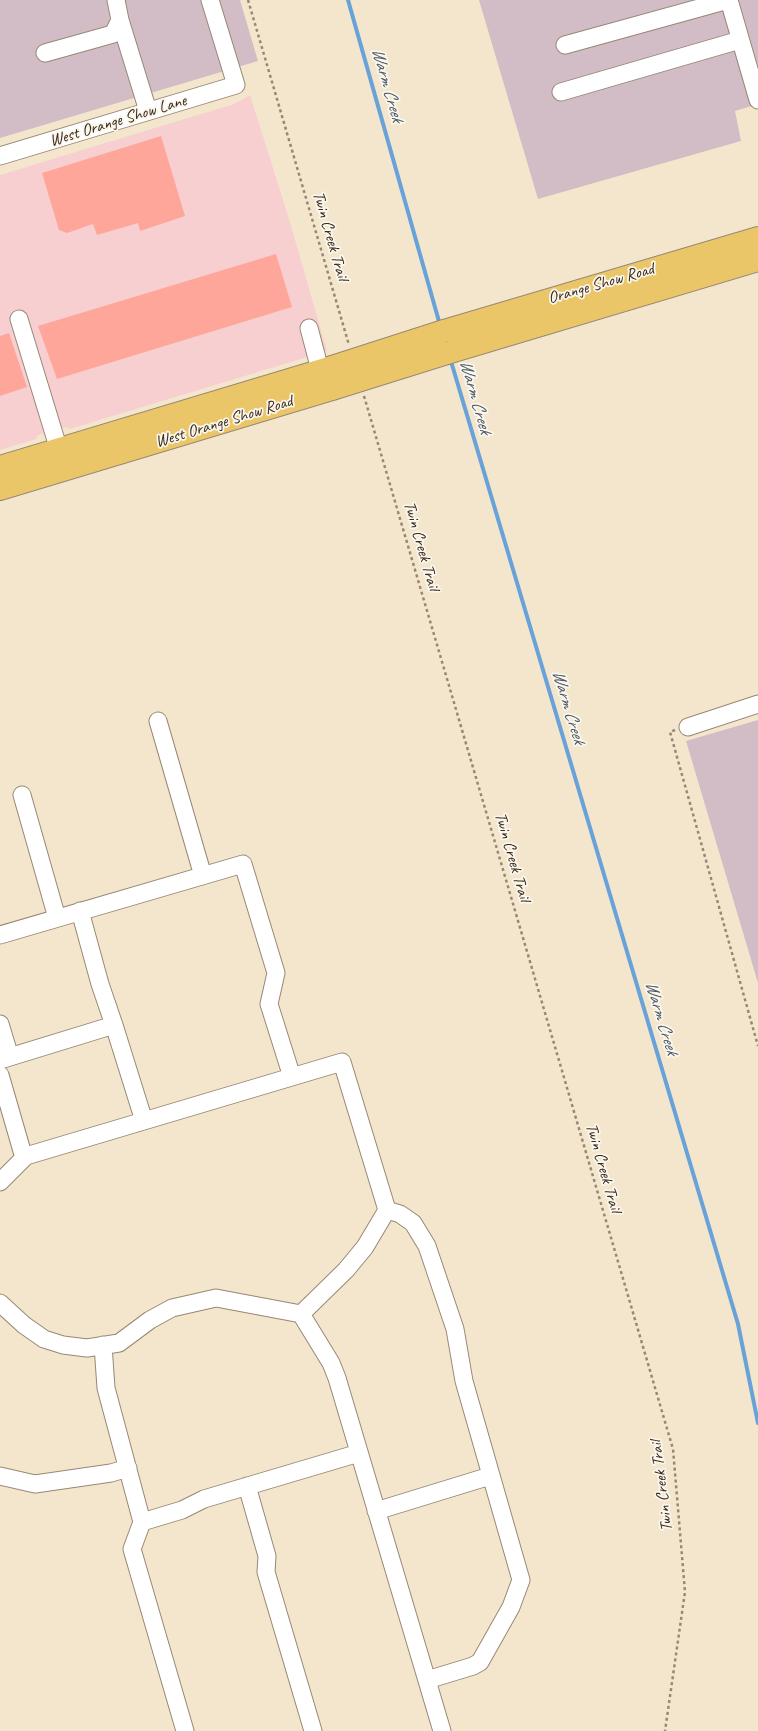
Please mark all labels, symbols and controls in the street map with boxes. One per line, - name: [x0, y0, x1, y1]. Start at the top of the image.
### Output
- water label: Warm Creek: [366, 46, 408, 124]
- street label: West Orange Show Lane: [47, 90, 189, 152]
- street label: Twin Creek Trail: [308, 189, 352, 283]
- street label: Orange Show Road: [546, 259, 656, 309]
- water label: Warm Creek: [454, 358, 496, 436]
- street label: West Orange Show Road: [153, 391, 295, 453]
- street label: Twin Creek Trail: [399, 499, 443, 593]
- water label: Warm Creek: [547, 668, 589, 746]
- street label: Twin Creek Trail: [490, 810, 534, 904]
- water label: Warm Creek: [640, 979, 682, 1057]
- street label: Twin Creek Trail: [581, 1121, 625, 1215]
- street label: Twin Creek Trail: [646, 1439, 678, 1533]

